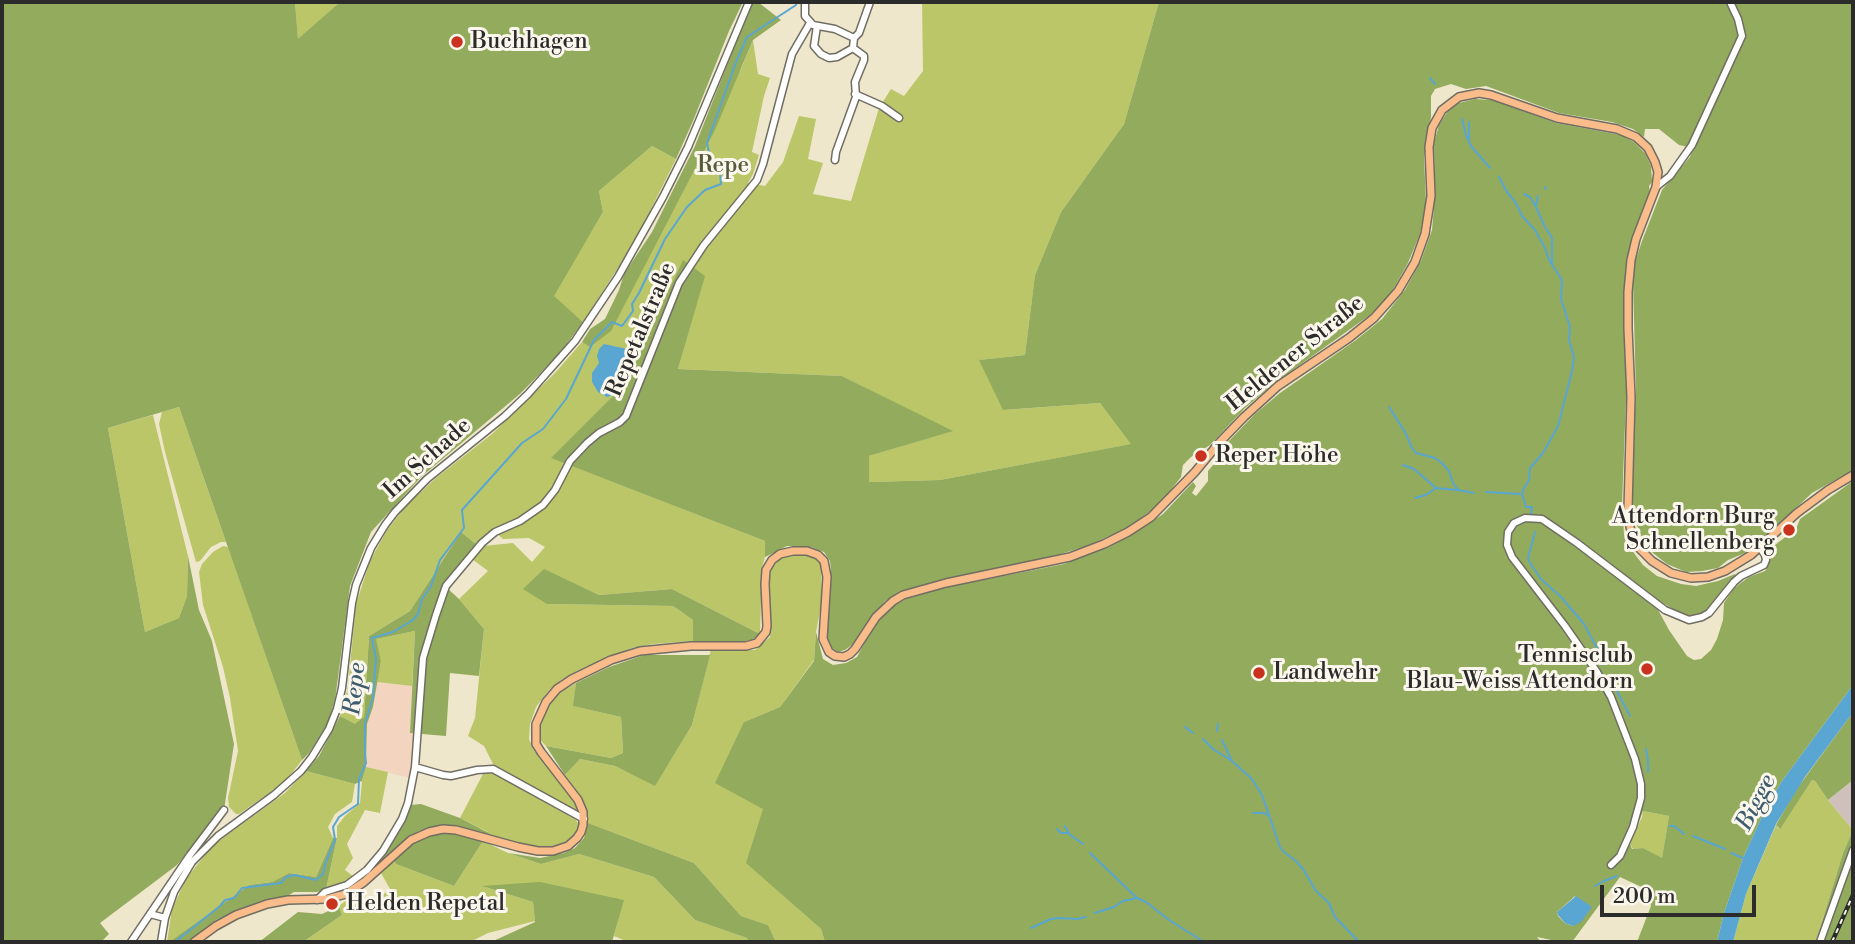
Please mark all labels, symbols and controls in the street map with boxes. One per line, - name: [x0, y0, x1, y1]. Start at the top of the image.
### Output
- place label: Buchhagen: [471, 28, 588, 56]
- marker: Buchhagen: [449, 34, 465, 50]
- park label: Repe: [697, 152, 749, 180]
- street label: Repetalstraße: [601, 259, 683, 401]
- street label: Heldener Straße: [1222, 290, 1370, 418]
- street label: Im Schade: [379, 413, 477, 505]
- place label: Reper Höhe: [1215, 442, 1339, 470]
- marker: Reper Höhe: [1193, 448, 1209, 464]
- place label: Attendorn Burg Schnellenberg: [1612, 503, 1775, 557]
- marker: Attendorn Burg Schnellenberg: [1781, 522, 1797, 538]
- place label: Tennisclub Blau-Weiss Attendorn: [1407, 642, 1633, 696]
- place label: Landwehr: [1273, 659, 1378, 687]
- water label: Repe: [339, 661, 373, 717]
- marker: Tennisclub Blau-Weiss Attendorn: [1639, 661, 1655, 677]
- marker: Landwehr: [1251, 665, 1267, 681]
- water label: Bigge: [1731, 770, 1783, 836]
- scale bar: [1603, 870, 1759, 914]
- text: 200 m: [1613, 884, 1676, 910]
- place label: Helden Repetal: [346, 890, 505, 918]
- marker: Helden Repetal: [324, 896, 340, 912]

